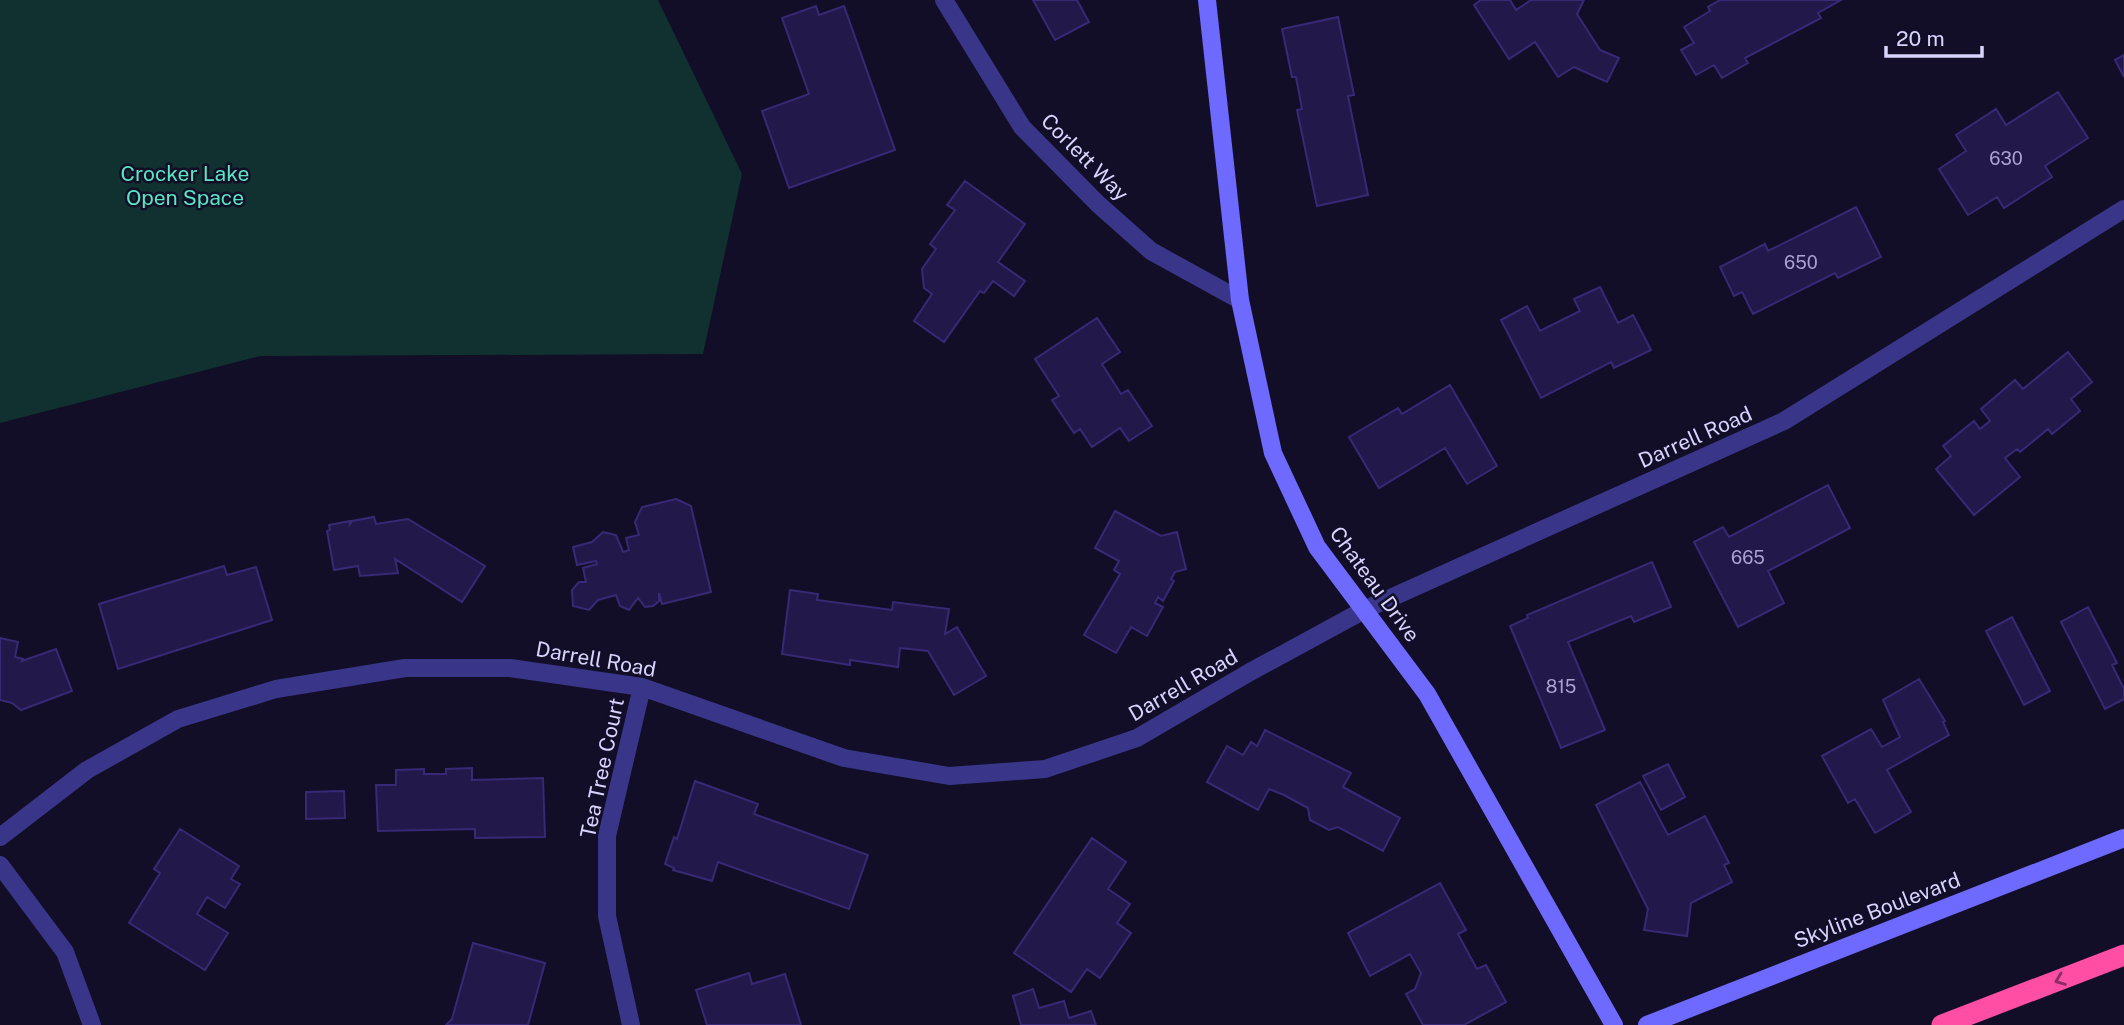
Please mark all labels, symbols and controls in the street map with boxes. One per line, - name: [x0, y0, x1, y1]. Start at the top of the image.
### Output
- scale bar: [1886, 14, 1982, 58]
- text: 20 m: [1896, 26, 1945, 51]
- street label: Corlett Way: [1036, 108, 1134, 206]
- house number: 630: [1989, 148, 2023, 169]
- park label: Crocker Lake Open Space: [121, 161, 249, 210]
- house number: 650: [1784, 252, 1818, 273]
- street label: Darrell Road: [1634, 401, 1756, 473]
- street label: Chateau Drive: [1325, 521, 1425, 647]
- house number: 665: [1731, 547, 1765, 568]
- street label: Darrell Road: [534, 636, 658, 682]
- street label: Darrell Road: [1124, 644, 1242, 726]
- house number: 815: [1546, 676, 1576, 697]
- street label: Tea Tree Court: [575, 696, 629, 840]
- street label: Skyline Boulevard: [1790, 867, 1964, 953]
- one-way arrow: [2055, 971, 2067, 985]

